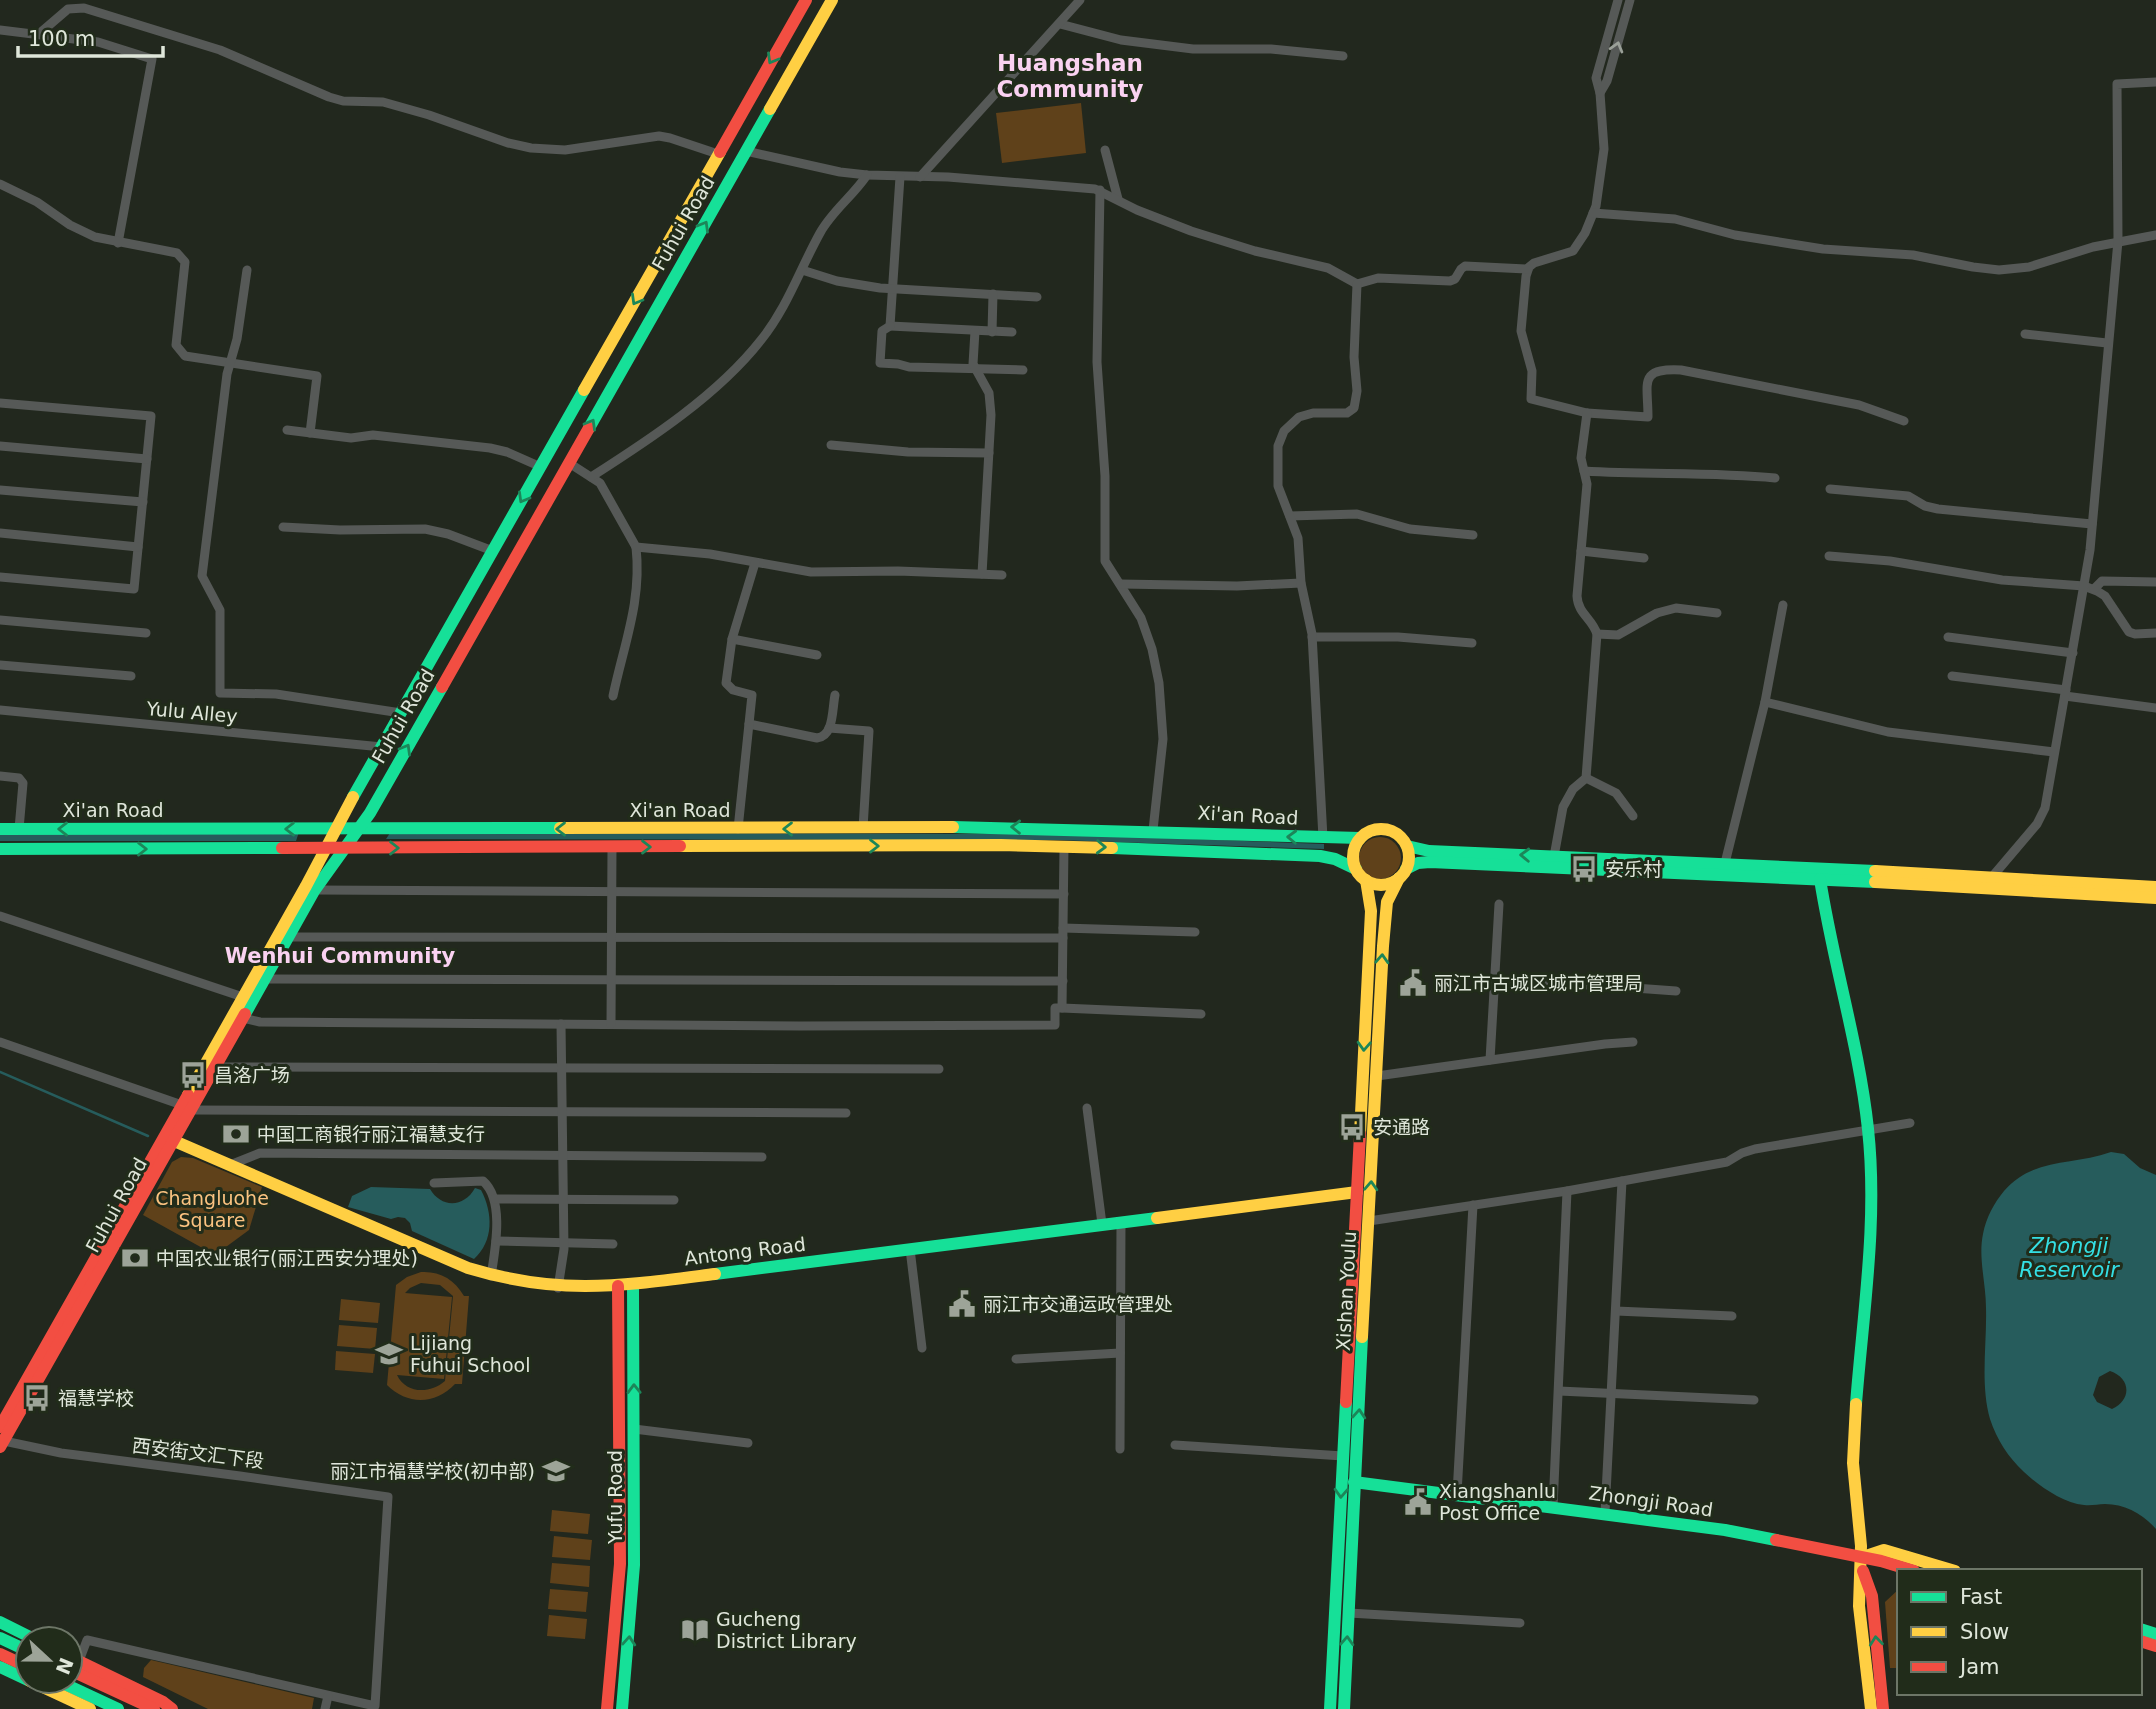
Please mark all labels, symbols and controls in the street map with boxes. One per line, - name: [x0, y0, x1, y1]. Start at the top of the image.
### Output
- scale bar: [18, 14, 163, 58]
- text: 100 m: [28, 27, 95, 51]
- one-way arrow: [1608, 41, 1623, 53]
- district label: Huangshan Community: [996, 50, 1144, 102]
- one-way arrow: [767, 52, 780, 65]
- street label: Fuhui Road: [647, 172, 719, 274]
- one-way arrow: [695, 221, 708, 234]
- one-way arrow: [631, 292, 644, 305]
- one-way arrow: [583, 418, 596, 431]
- one-way arrow: [519, 490, 532, 503]
- street label: Fuhui Road: [367, 665, 439, 767]
- street label: Yulu Alley: [145, 697, 238, 727]
- one-way arrow: [398, 744, 411, 757]
- street label: Xi'an Road: [63, 799, 163, 821]
- street label: Xi'an Road: [630, 799, 730, 821]
- street label: Xi'an Road: [1197, 801, 1299, 829]
- one-way arrow: [1010, 819, 1020, 835]
- one-way arrow: [57, 821, 68, 837]
- one-way arrow: [285, 821, 295, 837]
- one-way arrow: [555, 821, 566, 837]
- one-way arrow: [783, 821, 793, 837]
- one-way arrow: [1286, 829, 1297, 844]
- one-way arrow: [869, 838, 879, 854]
- one-way arrow: [641, 839, 652, 855]
- one-way arrow: [1096, 839, 1107, 855]
- one-way arrow: [389, 840, 400, 856]
- one-way arrow: [137, 841, 147, 857]
- one-way arrow: [1519, 847, 1530, 862]
- bus stop icon: 安乐村: [1569, 854, 1599, 884]
- place label: 安乐村: [1605, 858, 1662, 880]
- district label: Wenhui Community: [225, 944, 456, 968]
- one-way arrow: [1375, 954, 1390, 965]
- public building icon: 丽江市古城区城市管理局: [1398, 968, 1428, 998]
- place label: 丽江市古城区城市管理局: [1434, 972, 1643, 994]
- one-way arrow: [1357, 1040, 1372, 1051]
- bus stop icon: 昌洛广场: [178, 1060, 208, 1090]
- place label: 昌洛广场: [214, 1064, 290, 1086]
- bus stop icon: 安通路: [1337, 1112, 1367, 1142]
- place label: 安通路: [1373, 1116, 1430, 1138]
- bank icon: 中国工商银行丽江福慧支行: [221, 1119, 251, 1149]
- place label: 中国工商银行丽江福慧支行: [257, 1123, 485, 1145]
- street label: Fuhui Road: [81, 1154, 151, 1256]
- one-way arrow: [1363, 1181, 1378, 1192]
- park label: Changluohe Square: [155, 1187, 269, 1231]
- street label: Xishan Youlu: [1332, 1230, 1360, 1352]
- street label: Antong Road: [683, 1233, 807, 1269]
- water label: Zhongji Reservoir: [2019, 1234, 2120, 1282]
- bank icon: 中国农业银行(丽江西安分理处): [120, 1243, 150, 1273]
- place label: 中国农业银行(丽江西安分理处): [156, 1247, 418, 1269]
- public building icon: 丽江市交通运政管理处: [947, 1289, 977, 1319]
- place label: 丽江市交通运政管理处: [983, 1293, 1173, 1315]
- place label: Lijiang Fuhui School: [410, 1332, 530, 1376]
- school or university icon: Lijiang Fuhui School: [374, 1339, 404, 1369]
- bus stop icon: 福慧学校: [22, 1383, 52, 1413]
- one-way arrow: [626, 1384, 642, 1394]
- place label: 福慧学校: [58, 1387, 134, 1409]
- one-way arrow: [1351, 1408, 1366, 1419]
- street label: 西安街文汇下段: [131, 1434, 265, 1472]
- street label: Yufu Road: [604, 1450, 626, 1545]
- school or university icon: 丽江市福慧学校(初中部): [541, 1456, 571, 1486]
- place label: 丽江市福慧学校(初中部): [330, 1460, 535, 1482]
- place label: Xiangshanlu Post Office: [1439, 1480, 1556, 1524]
- street label: Zhongji Road: [1588, 1481, 1714, 1521]
- public building icon: Xiangshanlu Post Office: [1403, 1487, 1433, 1517]
- one-way arrow: [1334, 1488, 1349, 1499]
- legend: [1897, 1569, 2142, 1695]
- text: Fast: [1960, 1585, 2002, 1609]
- place label: Gucheng District Library: [716, 1608, 857, 1652]
- library icon: Gucheng District Library: [680, 1615, 710, 1645]
- text: Slow: [1960, 1620, 2009, 1644]
- north arrow: [14, 1625, 84, 1695]
- one-way arrow: [621, 1635, 636, 1646]
- one-way arrow: [1340, 1635, 1355, 1646]
- one-way arrow: [1869, 1635, 1884, 1647]
- text: N: [52, 1655, 78, 1678]
- text: Jam: [1958, 1655, 2000, 1679]

